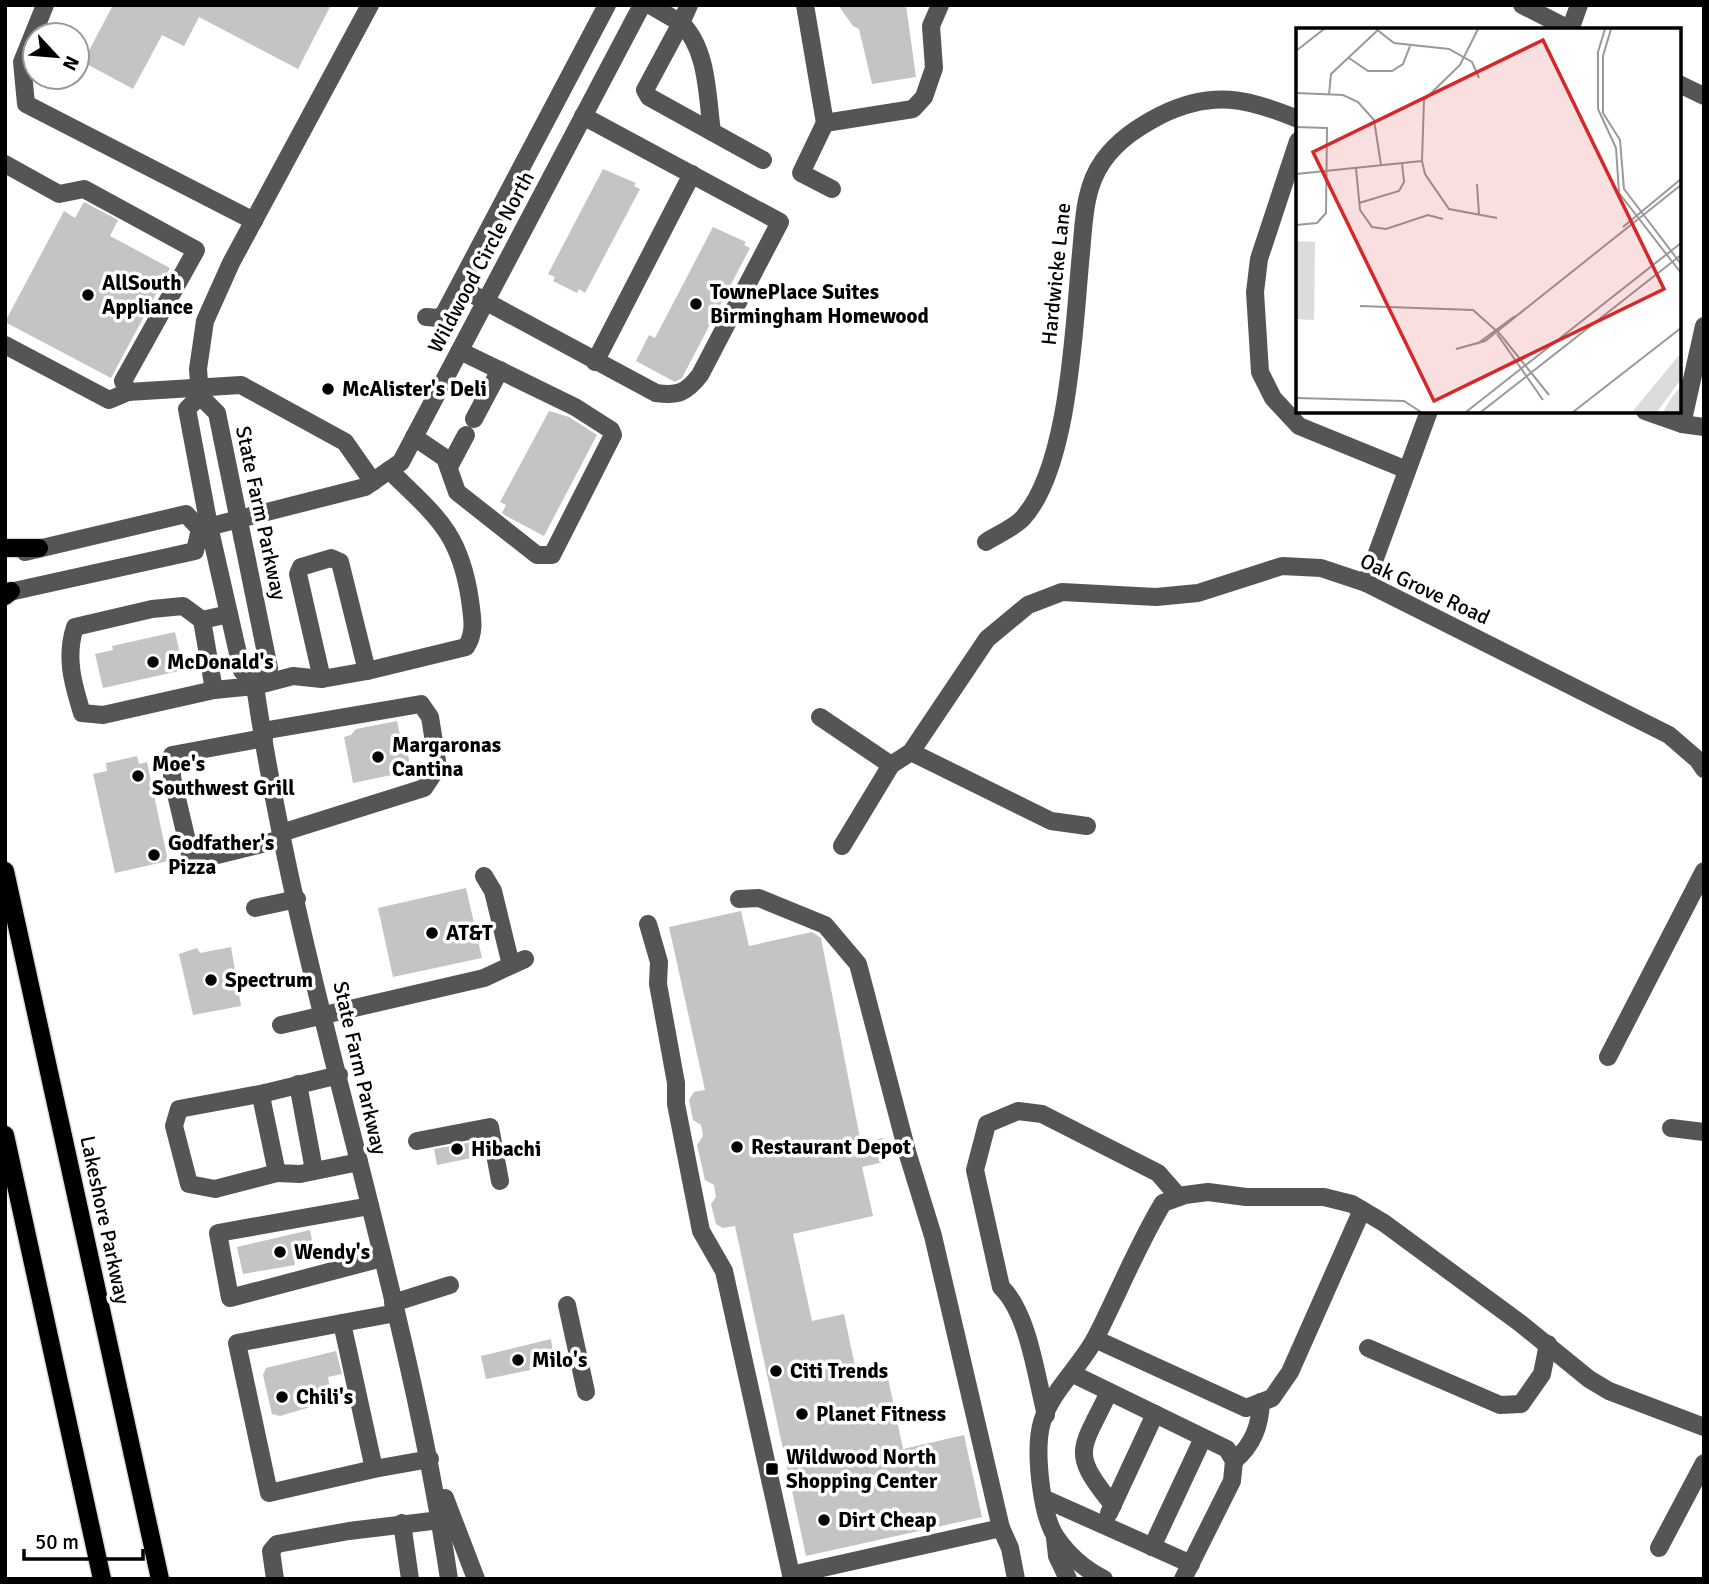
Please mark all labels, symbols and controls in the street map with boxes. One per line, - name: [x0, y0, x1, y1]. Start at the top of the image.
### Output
- north arrow: [21, 21, 91, 91]
- inset map: [1296, 28, 1681, 413]
- text: N: [57, 52, 84, 74]
- street label: Wildwood Circle North: [422, 167, 540, 357]
- street label: Hardwicke Lane: [1036, 201, 1076, 347]
- place label: AllSouth Appliance: [102, 270, 193, 320]
- place label: TownePlace Suites Birmingham Homewood: [710, 279, 929, 329]
- marker: AllSouth Appliance: [80, 287, 96, 303]
- marker: TownePlace Suites Birmingham Homewood: [688, 296, 704, 312]
- place label: McAlister's Deli: [342, 376, 487, 402]
- marker: McAlister's Deli: [320, 381, 336, 397]
- street label: State Farm Parkway: [230, 424, 292, 603]
- street label: Oak Grove Road: [1356, 548, 1494, 630]
- place label: McDonald's: [167, 649, 274, 675]
- marker: McDonald's: [145, 654, 161, 670]
- place label: Margaronas Cantina: [392, 732, 501, 782]
- marker: Margaronas Cantina: [370, 749, 386, 765]
- place label: Moe's Southwest Grill: [152, 751, 295, 801]
- marker: Moe's Southwest Grill: [130, 768, 146, 784]
- place label: Godfather's Pizza: [168, 830, 274, 880]
- marker: Godfather's Pizza: [146, 847, 162, 863]
- place label: AT&T: [446, 920, 493, 946]
- marker: AT&T: [424, 925, 440, 941]
- place label: Spectrum: [225, 967, 313, 993]
- marker: Spectrum: [203, 972, 219, 988]
- street label: State Farm Parkway: [327, 979, 393, 1157]
- street label: Lakeshore Parkway: [74, 1133, 136, 1307]
- place label: Restaurant Depot: [751, 1134, 911, 1160]
- place label: Hibachi: [471, 1136, 541, 1162]
- marker: Restaurant Depot: [729, 1139, 745, 1155]
- marker: Hibachi: [449, 1141, 465, 1157]
- place label: Wendy's: [294, 1239, 370, 1265]
- marker: Wendy's: [272, 1244, 288, 1260]
- place label: Milo's: [532, 1347, 587, 1373]
- marker: Milo's: [510, 1352, 526, 1368]
- place label: Citi Trends: [790, 1358, 888, 1384]
- marker: Citi Trends: [768, 1363, 784, 1379]
- place label: Chili's: [296, 1384, 353, 1410]
- marker: Chili's: [274, 1389, 290, 1405]
- place label: Planet Fitness: [816, 1401, 946, 1427]
- marker: Planet Fitness: [794, 1406, 810, 1422]
- place label: Wildwood North Shopping Center: [786, 1444, 938, 1494]
- marker: Wildwood North Shopping Center: [764, 1461, 780, 1477]
- place label: Dirt Cheap: [838, 1507, 937, 1533]
- marker: Dirt Cheap: [816, 1512, 832, 1528]
- scale bar: [24, 1518, 144, 1562]
- text: 50 m: [35, 1529, 79, 1555]

